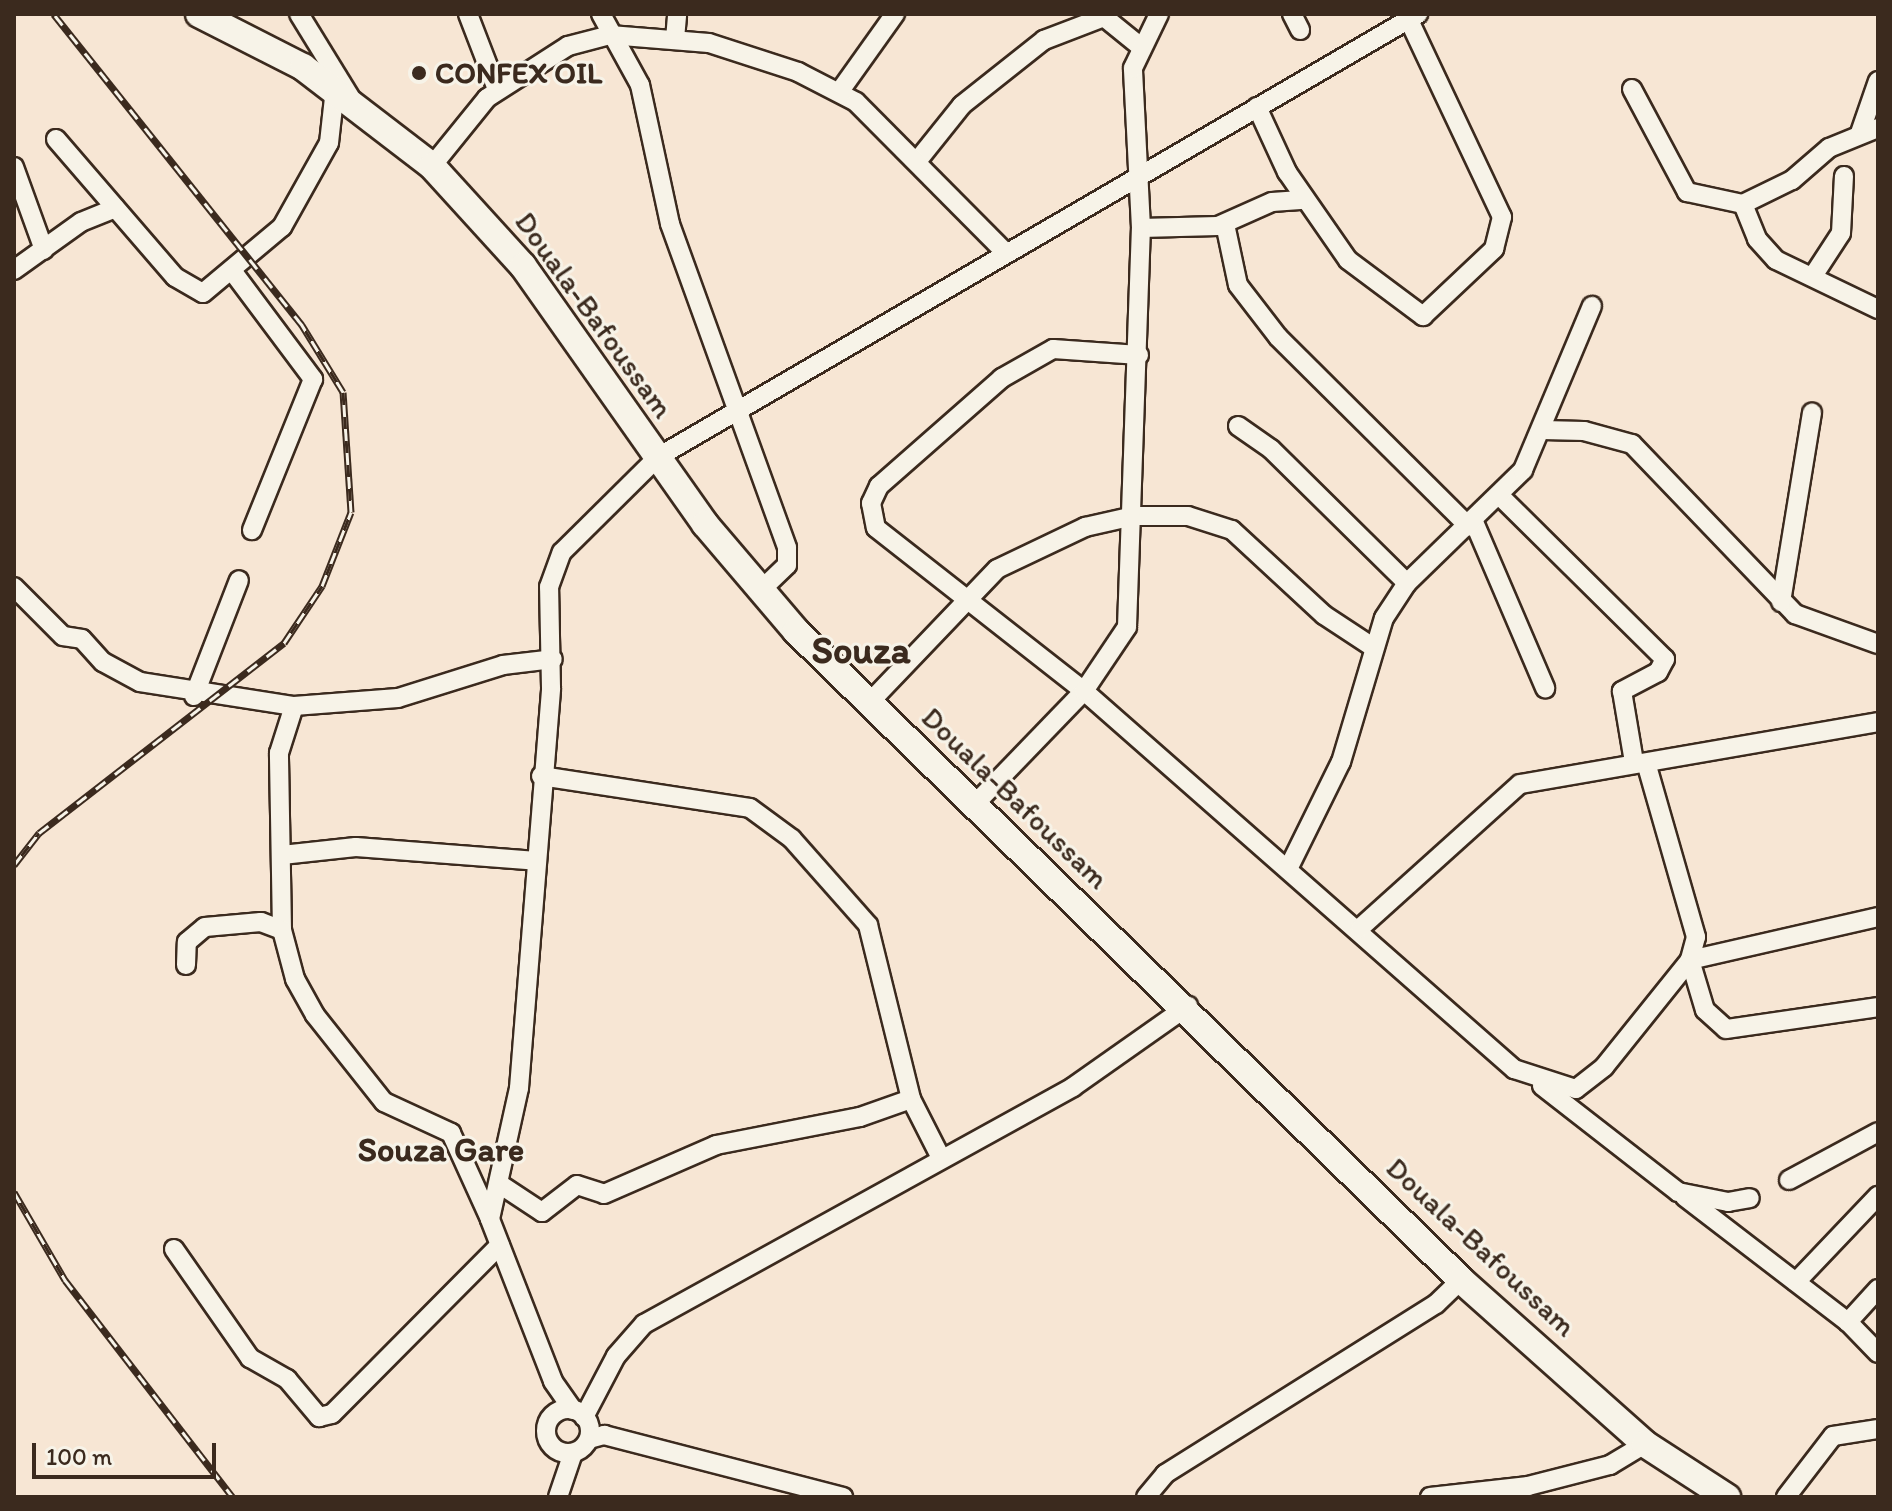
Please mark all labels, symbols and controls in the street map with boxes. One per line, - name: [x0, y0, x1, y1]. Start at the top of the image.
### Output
- place label: CONFEX OIL: [435, 55, 599, 91]
- marker: CONFEX OIL: [410, 64, 428, 82]
- street label: Douala-Bafoussam: [507, 205, 681, 425]
- district label: Souza: [812, 628, 910, 674]
- street label: Douala-Bafoussam: [914, 699, 1116, 897]
- district label: Souza Gare: [358, 1130, 524, 1170]
- street label: Douala-Bafoussam: [1379, 1150, 1583, 1344]
- scale bar: [36, 1427, 220, 1477]
- text: 100 m: [46, 1442, 112, 1471]

